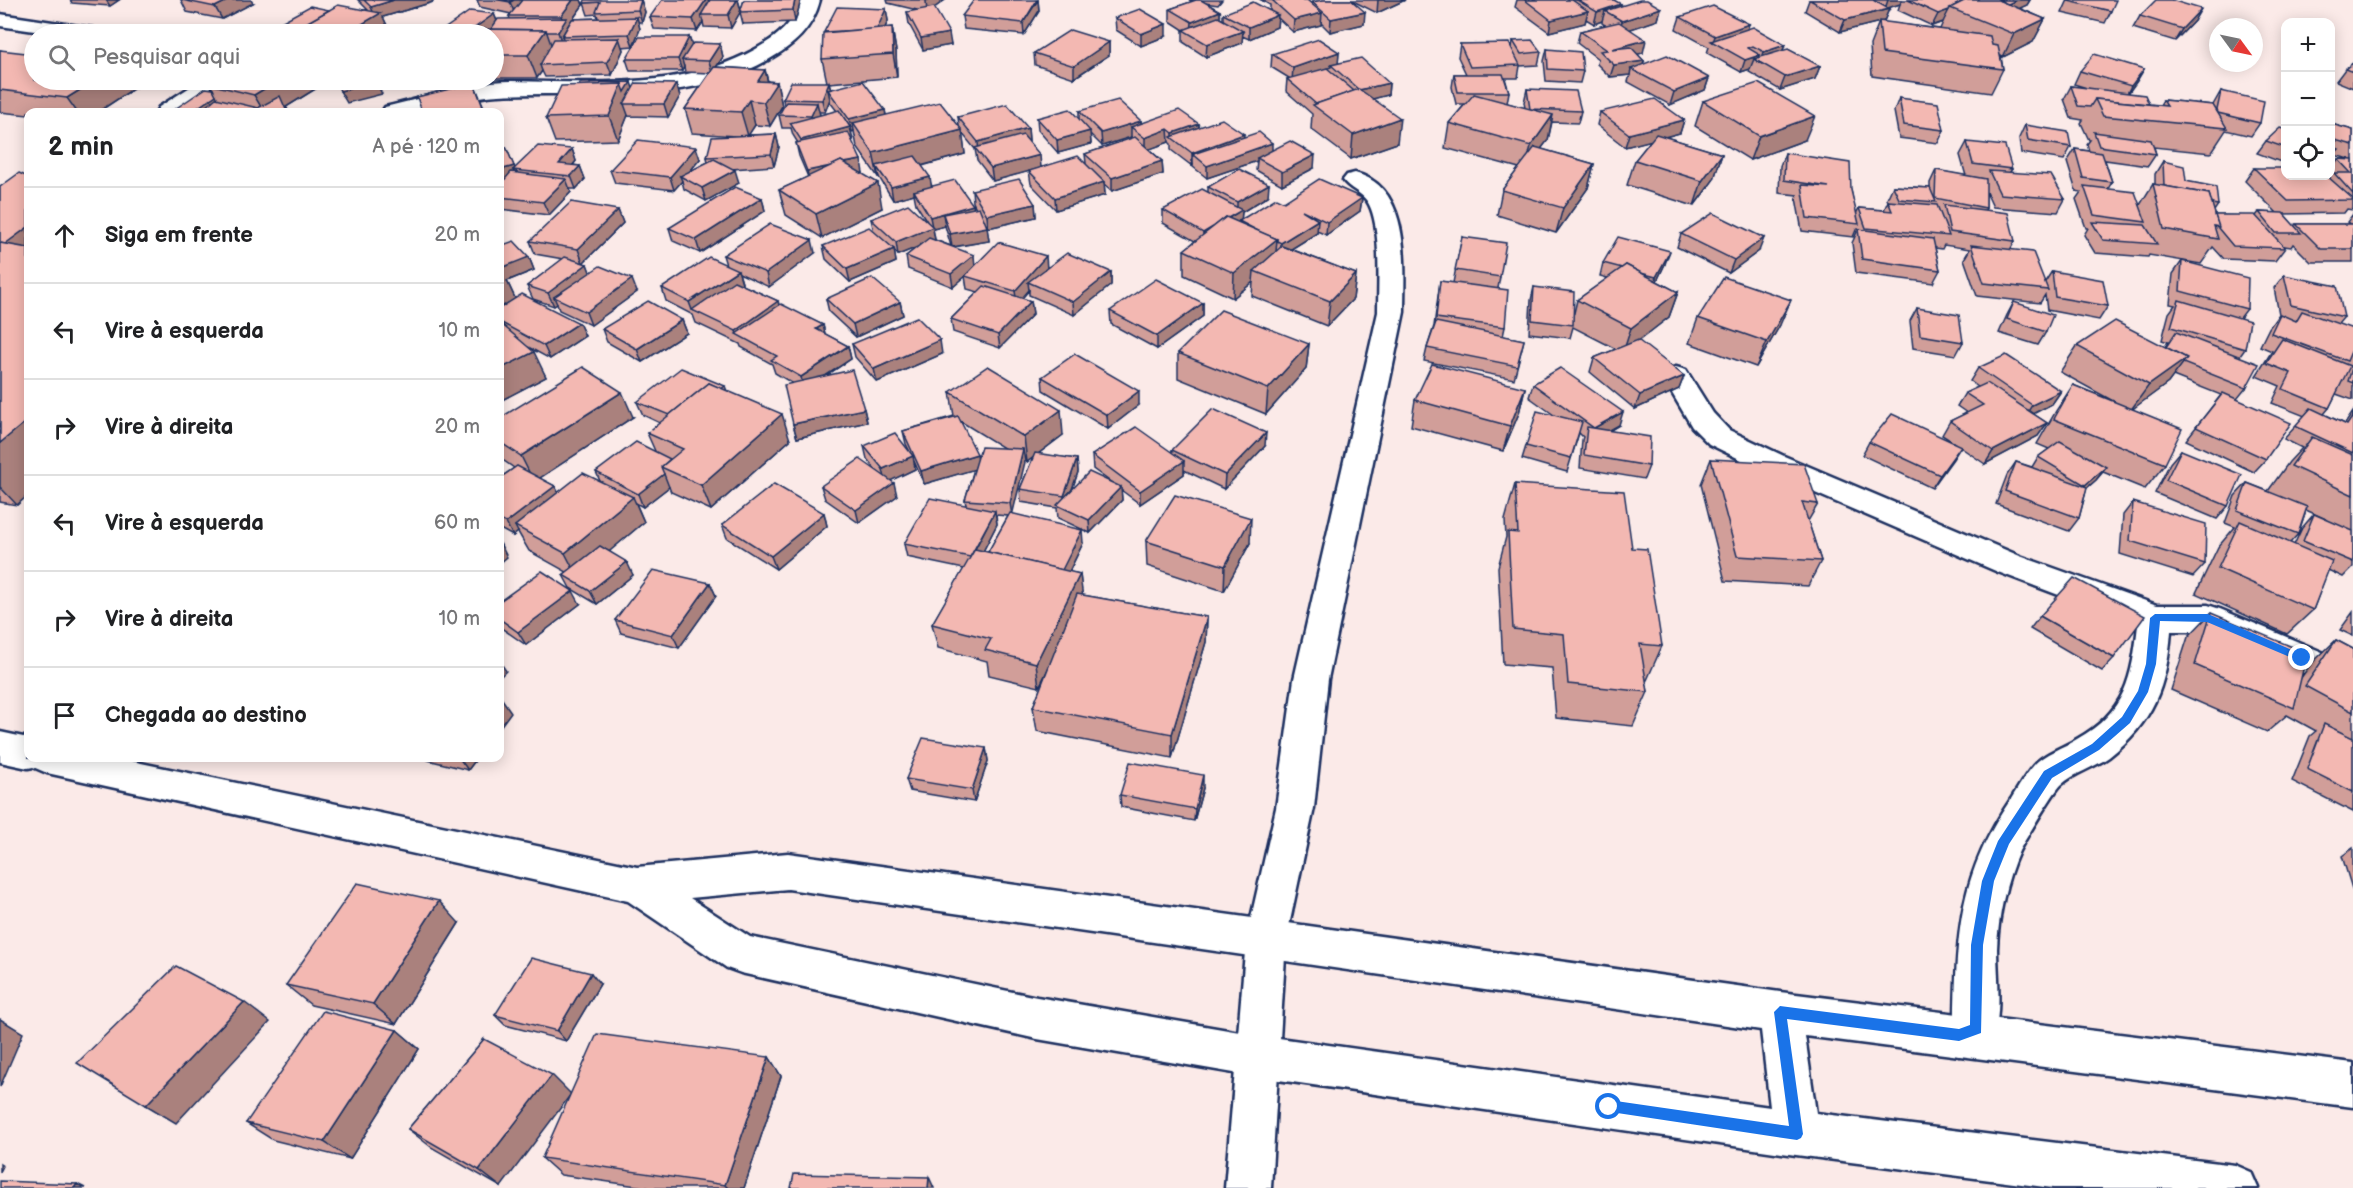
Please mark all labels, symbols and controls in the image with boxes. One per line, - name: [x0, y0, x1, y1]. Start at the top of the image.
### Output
- north arrow: [2209, 18, 2263, 72]
- map controls: [2281, 18, 2335, 180]
- button: +: [2281, 18, 2335, 72]
- search box: [24, 24, 504, 90]
- icon: search: [45, 41, 78, 74]
- text: Pesquisar aqui: [93, 44, 240, 71]
- button: −: [2281, 72, 2335, 126]
- button: locate: [2281, 126, 2335, 180]
- text: 2 min: [48, 132, 114, 163]
- text: A pé · 120 m: [372, 135, 480, 159]
- icon: ahead: [48, 219, 81, 252]
- text: Siga em frente: [105, 222, 253, 249]
- text: 20 m: [435, 223, 480, 247]
- icon: left: [48, 315, 81, 348]
- text: Vire à esquerda: [105, 318, 264, 345]
- text: 10 m: [439, 319, 480, 343]
- icon: right: [48, 411, 81, 444]
- text: Vire à direita: [105, 414, 233, 441]
- text: 20 m: [435, 415, 480, 439]
- icon: left: [48, 507, 81, 540]
- text: Vire à esquerda: [105, 510, 264, 537]
- text: 60 m: [434, 511, 480, 535]
- icon: right: [48, 603, 81, 636]
- text: Vire à direita: [105, 606, 233, 633]
- text: 10 m: [439, 607, 480, 631]
- route end: [2288, 644, 2314, 670]
- icon: arrive: [48, 699, 81, 732]
- text: Chegada ao destino: [105, 702, 307, 729]
- route start: [1595, 1093, 1621, 1119]

